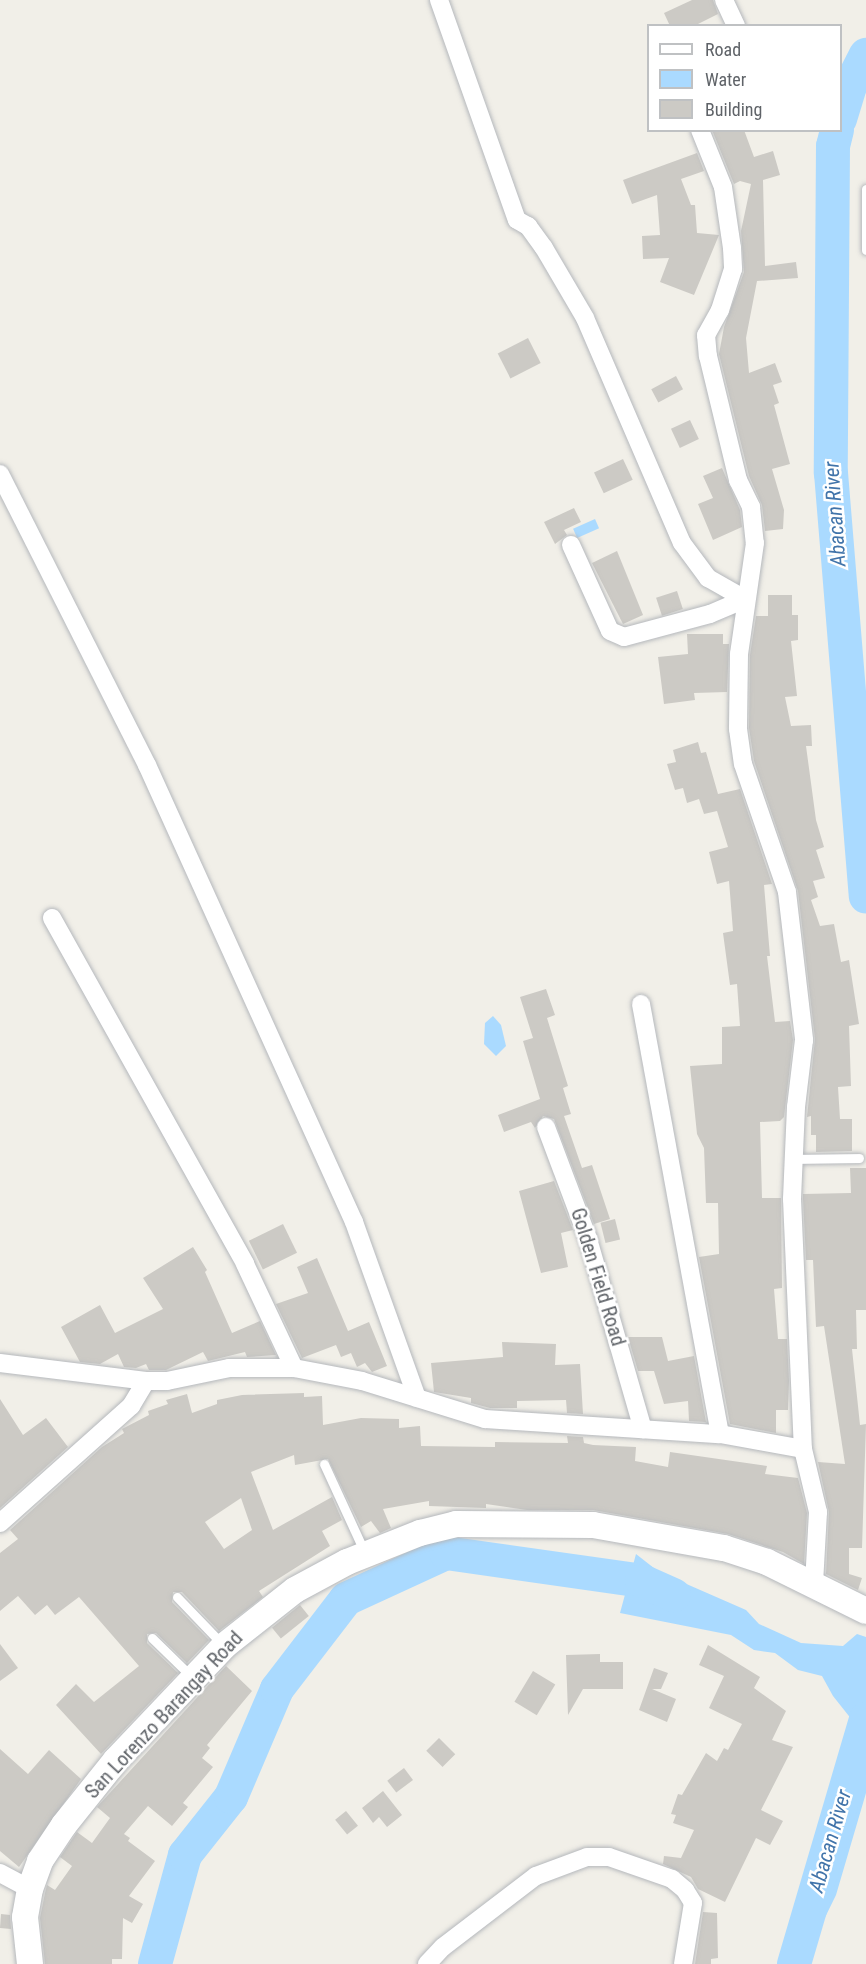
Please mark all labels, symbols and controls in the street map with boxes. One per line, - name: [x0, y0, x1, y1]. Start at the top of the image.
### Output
- legend: [647, 24, 842, 132]
- text: Road: [705, 39, 741, 60]
- text: Water: [705, 69, 746, 90]
- text: Building: [705, 99, 762, 120]
- water label: Abacan River: [819, 461, 851, 567]
- street label: Golden Field Road: [566, 1205, 630, 1349]
- street label: San Lorenzo Barangay Road: [80, 1626, 248, 1804]
- water label: Abacan River: [803, 1787, 857, 1895]

